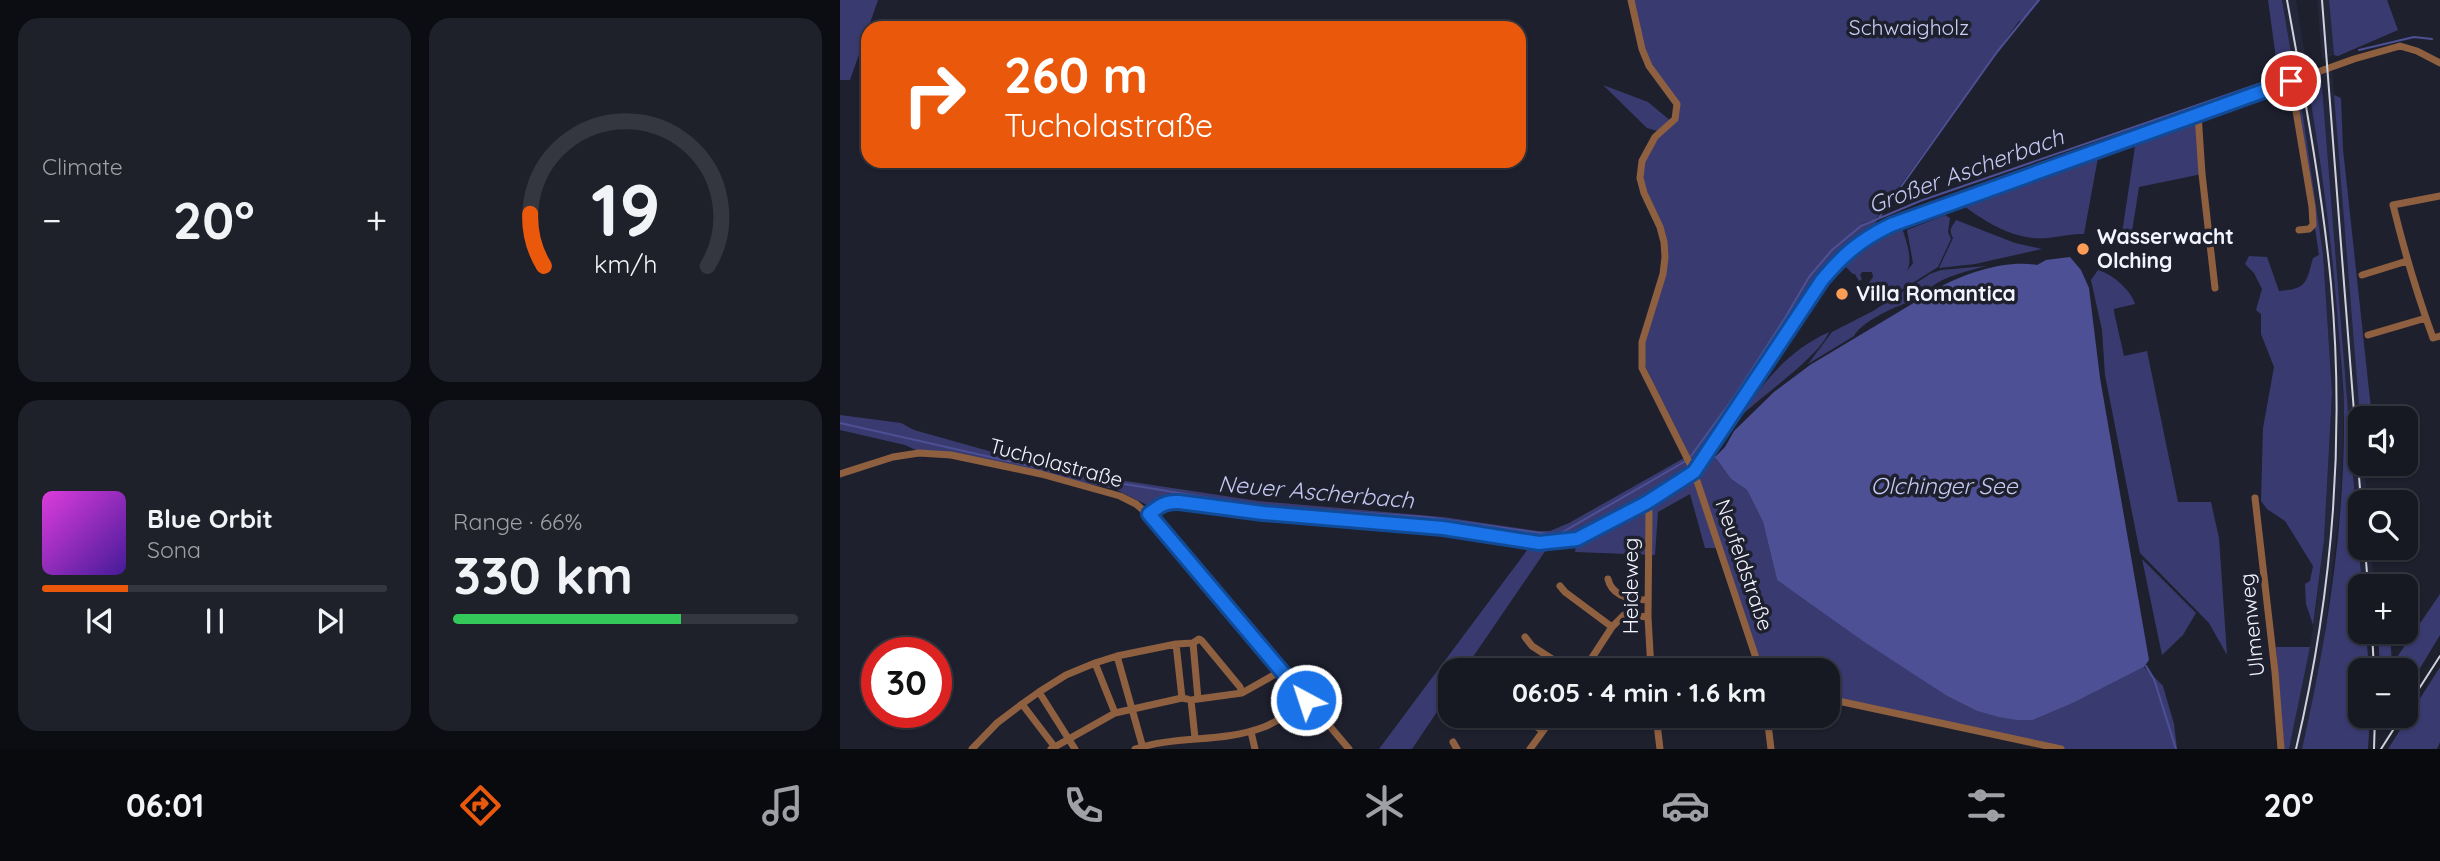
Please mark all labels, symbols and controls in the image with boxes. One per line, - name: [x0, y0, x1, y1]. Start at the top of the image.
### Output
- park label: Schwaigholz: [1849, 14, 1969, 40]
- text: 260 m: [1004, 44, 1148, 105]
- icon: right: [889, 49, 980, 140]
- pin: [2261, 51, 2321, 111]
- icon: arrive: [2272, 62, 2310, 100]
- text: Tucholastraße: [1004, 105, 1213, 145]
- water label: Großer Ascherbach: [1864, 121, 2068, 219]
- text: Climate: [42, 152, 123, 181]
- text: 19: [591, 163, 660, 254]
- text: 20°: [173, 187, 255, 252]
- text: −: [42, 196, 62, 244]
- text: +: [366, 196, 387, 244]
- place label: Wasserwacht Olching: [2097, 223, 2234, 273]
- marker: Wasserwacht Olching: [2075, 241, 2091, 257]
- text: km/h: [594, 248, 657, 279]
- place label: Villa Romantica: [1856, 280, 2016, 306]
- marker: Villa Romantica: [1834, 286, 1850, 302]
- map controls: [2348, 406, 2418, 728]
- button: sound: [2348, 406, 2418, 476]
- street label: Tucholastraße: [987, 432, 1126, 492]
- water label: Neuer Ascherbach: [1217, 469, 1416, 515]
- water label: Olchinger See: [1871, 471, 2018, 500]
- button: search: [2348, 490, 2418, 560]
- street label: Neufeldstraße: [1710, 496, 1780, 634]
- text: Blue Orbit: [147, 502, 273, 535]
- text: Range · 66%: [453, 507, 582, 536]
- text: Sona: [147, 535, 201, 564]
- street label: Heideweg: [1617, 538, 1643, 634]
- text: 330 km: [453, 542, 633, 607]
- street label: Ulmenweg: [2233, 572, 2269, 678]
- button: +: [2348, 574, 2418, 644]
- icon: previous: [81, 602, 119, 640]
- icon: pause: [196, 602, 234, 640]
- icon: next: [311, 602, 349, 640]
- speed limit sign: 30: [861, 637, 952, 728]
- button: −: [2348, 658, 2418, 728]
- position arrow: [1269, 663, 1343, 737]
- text: 06:05 · 4 min · 1.6 km: [1512, 676, 1766, 709]
- icon: directions: [456, 781, 505, 830]
- icon: music: [758, 781, 807, 830]
- icon: phone: [1059, 781, 1108, 830]
- icon: climate: [1360, 781, 1409, 830]
- icon: car: [1661, 781, 1710, 830]
- icon: filters: [1962, 781, 2011, 830]
- text: 06:01: [126, 785, 204, 825]
- text: 20°: [2263, 785, 2314, 825]

